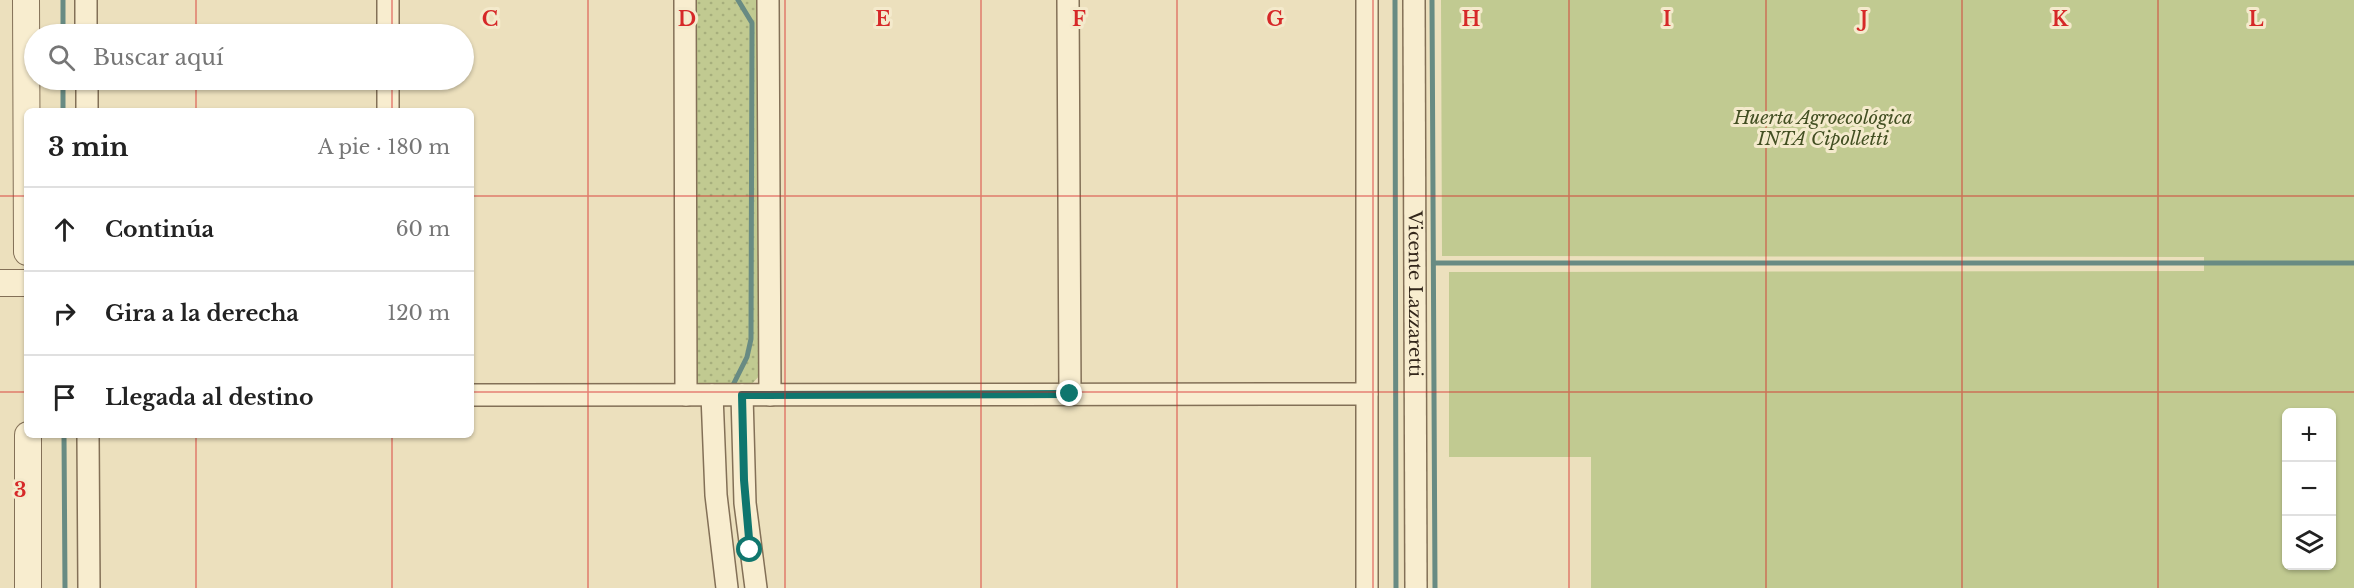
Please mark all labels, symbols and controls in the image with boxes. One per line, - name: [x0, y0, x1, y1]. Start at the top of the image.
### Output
- text: C: [482, 7, 498, 31]
- text: D: [678, 7, 696, 31]
- text: E: [875, 7, 891, 31]
- text: F: [1072, 7, 1086, 31]
- text: G: [1266, 7, 1284, 31]
- text: H: [1462, 7, 1481, 31]
- text: I: [1663, 7, 1671, 31]
- text: J: [1856, 7, 1868, 31]
- text: K: [2052, 7, 2069, 31]
- text: L: [2248, 7, 2264, 31]
- search box: [24, 24, 474, 90]
- icon: search: [45, 41, 78, 74]
- text: Buscar aquí: [93, 44, 224, 71]
- park label: Huerta Agroecológica INTA Cipolletti: [1733, 107, 1912, 150]
- text: 3 min: [48, 131, 129, 163]
- text: A pie · 180 m: [318, 135, 450, 159]
- street label: Vicente Lazzaretti: [1404, 210, 1426, 377]
- icon: ahead: [48, 213, 81, 246]
- text: Continúa: [105, 216, 214, 243]
- text: 60 m: [396, 217, 450, 241]
- icon: right: [48, 297, 81, 330]
- text: Gira a la derecha: [105, 300, 299, 327]
- text: 120 m: [387, 301, 450, 325]
- route end: [1056, 380, 1082, 406]
- icon: arrive: [48, 381, 81, 414]
- text: Llegada al destino: [105, 384, 314, 411]
- map controls: [2282, 408, 2336, 570]
- button: +: [2282, 408, 2336, 462]
- button: −: [2282, 462, 2336, 516]
- text: 3: [14, 478, 26, 502]
- button: layers: [2282, 516, 2336, 570]
- route start: [736, 536, 762, 562]

